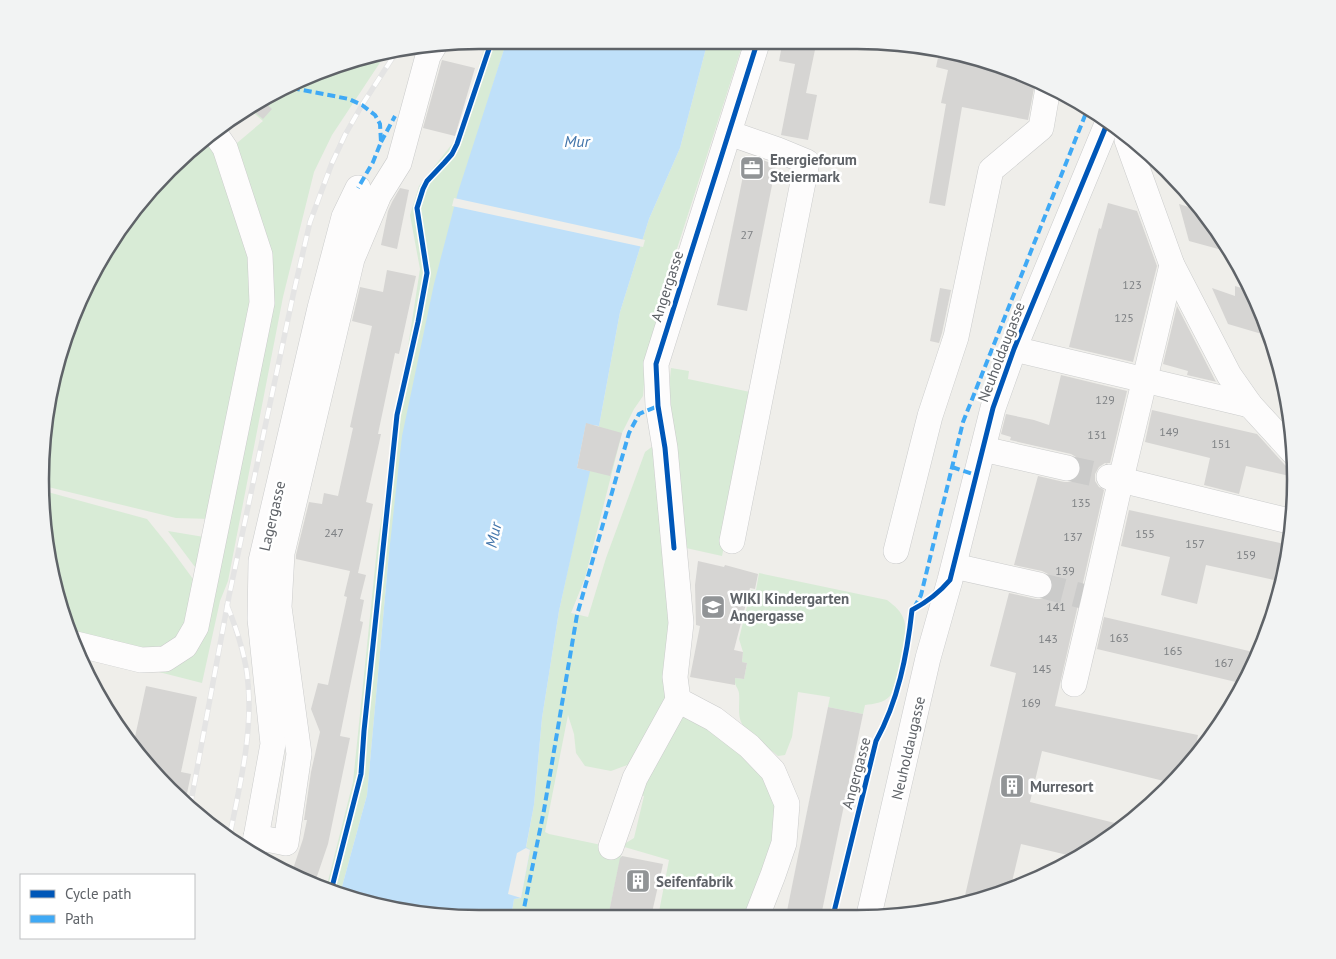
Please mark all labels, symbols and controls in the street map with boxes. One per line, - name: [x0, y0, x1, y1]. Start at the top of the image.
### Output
- water label: Mur: [564, 131, 591, 151]
- place label: Energieforum Steiermark: [770, 150, 857, 186]
- office icon: Energieforum Steiermark: [739, 155, 765, 181]
- house number: 27: [740, 227, 754, 242]
- street label: Angergasse: [647, 248, 687, 324]
- house number: 123: [1122, 277, 1142, 292]
- street label: Neuholdaugasse: [973, 299, 1029, 405]
- house number: 125: [1114, 310, 1134, 325]
- house number: 129: [1095, 392, 1115, 407]
- house number: 149: [1159, 424, 1179, 439]
- house number: 131: [1087, 427, 1107, 442]
- house number: 151: [1211, 436, 1231, 451]
- street label: Lagergasse: [255, 479, 289, 553]
- house number: 135: [1071, 495, 1091, 510]
- water label: Mur: [481, 519, 506, 550]
- house number: 247: [324, 525, 344, 540]
- house number: 155: [1135, 526, 1155, 541]
- house number: 137: [1063, 529, 1083, 544]
- house number: 157: [1185, 536, 1205, 551]
- house number: 159: [1236, 547, 1256, 562]
- house number: 139: [1055, 563, 1075, 578]
- place label: WIKI Kindergarten Angergasse: [730, 589, 849, 625]
- school or university icon: WIKI Kindergarten Angergasse: [700, 594, 726, 620]
- house number: 141: [1046, 599, 1066, 614]
- house number: 163: [1109, 630, 1129, 645]
- house number: 143: [1038, 631, 1058, 646]
- house number: 165: [1163, 643, 1183, 658]
- house number: 167: [1214, 655, 1234, 670]
- house number: 145: [1032, 661, 1052, 676]
- street label: Neuholdaugasse: [887, 694, 929, 802]
- house number: 169: [1021, 695, 1041, 710]
- street label: Angergasse: [837, 735, 875, 811]
- building icon: Murresort: [999, 773, 1025, 799]
- place label: Murresort: [1030, 777, 1094, 796]
- building icon: Seifenfabrik: [625, 868, 651, 894]
- place label: Seifenfabrik: [656, 872, 734, 891]
- legend: [20, 874, 195, 939]
- text: Cycle path: [65, 884, 131, 903]
- text: Path: [65, 909, 94, 928]

